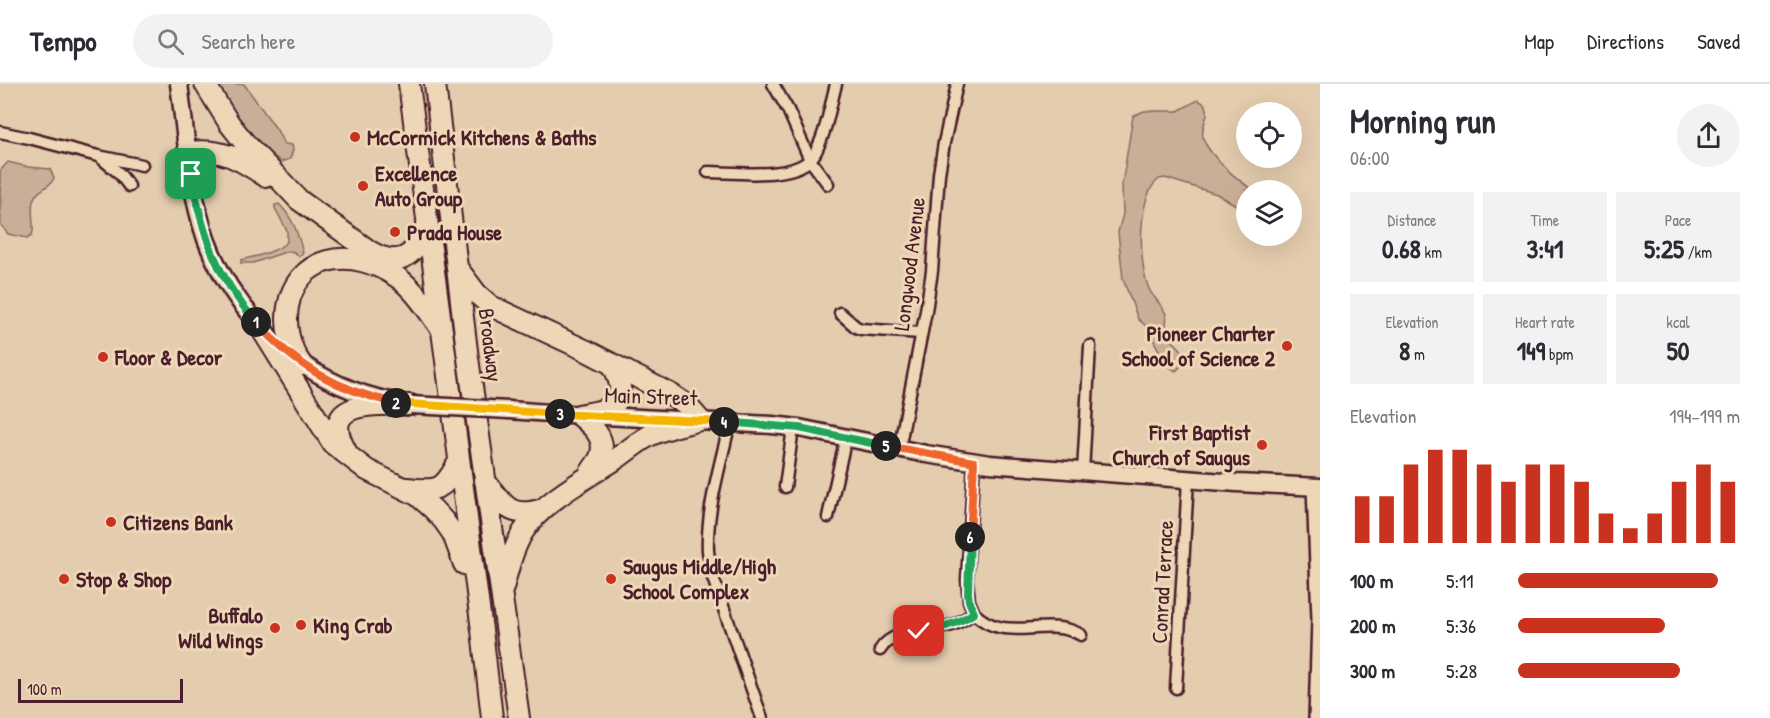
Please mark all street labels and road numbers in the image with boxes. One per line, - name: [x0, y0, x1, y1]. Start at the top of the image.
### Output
- street label: Longwood Avenue: [886, 195, 932, 332]
- street label: Broadway: [472, 307, 510, 383]
- street label: Main Street: [604, 379, 698, 413]
- street label: Conrad Terrace: [1144, 519, 1180, 644]

